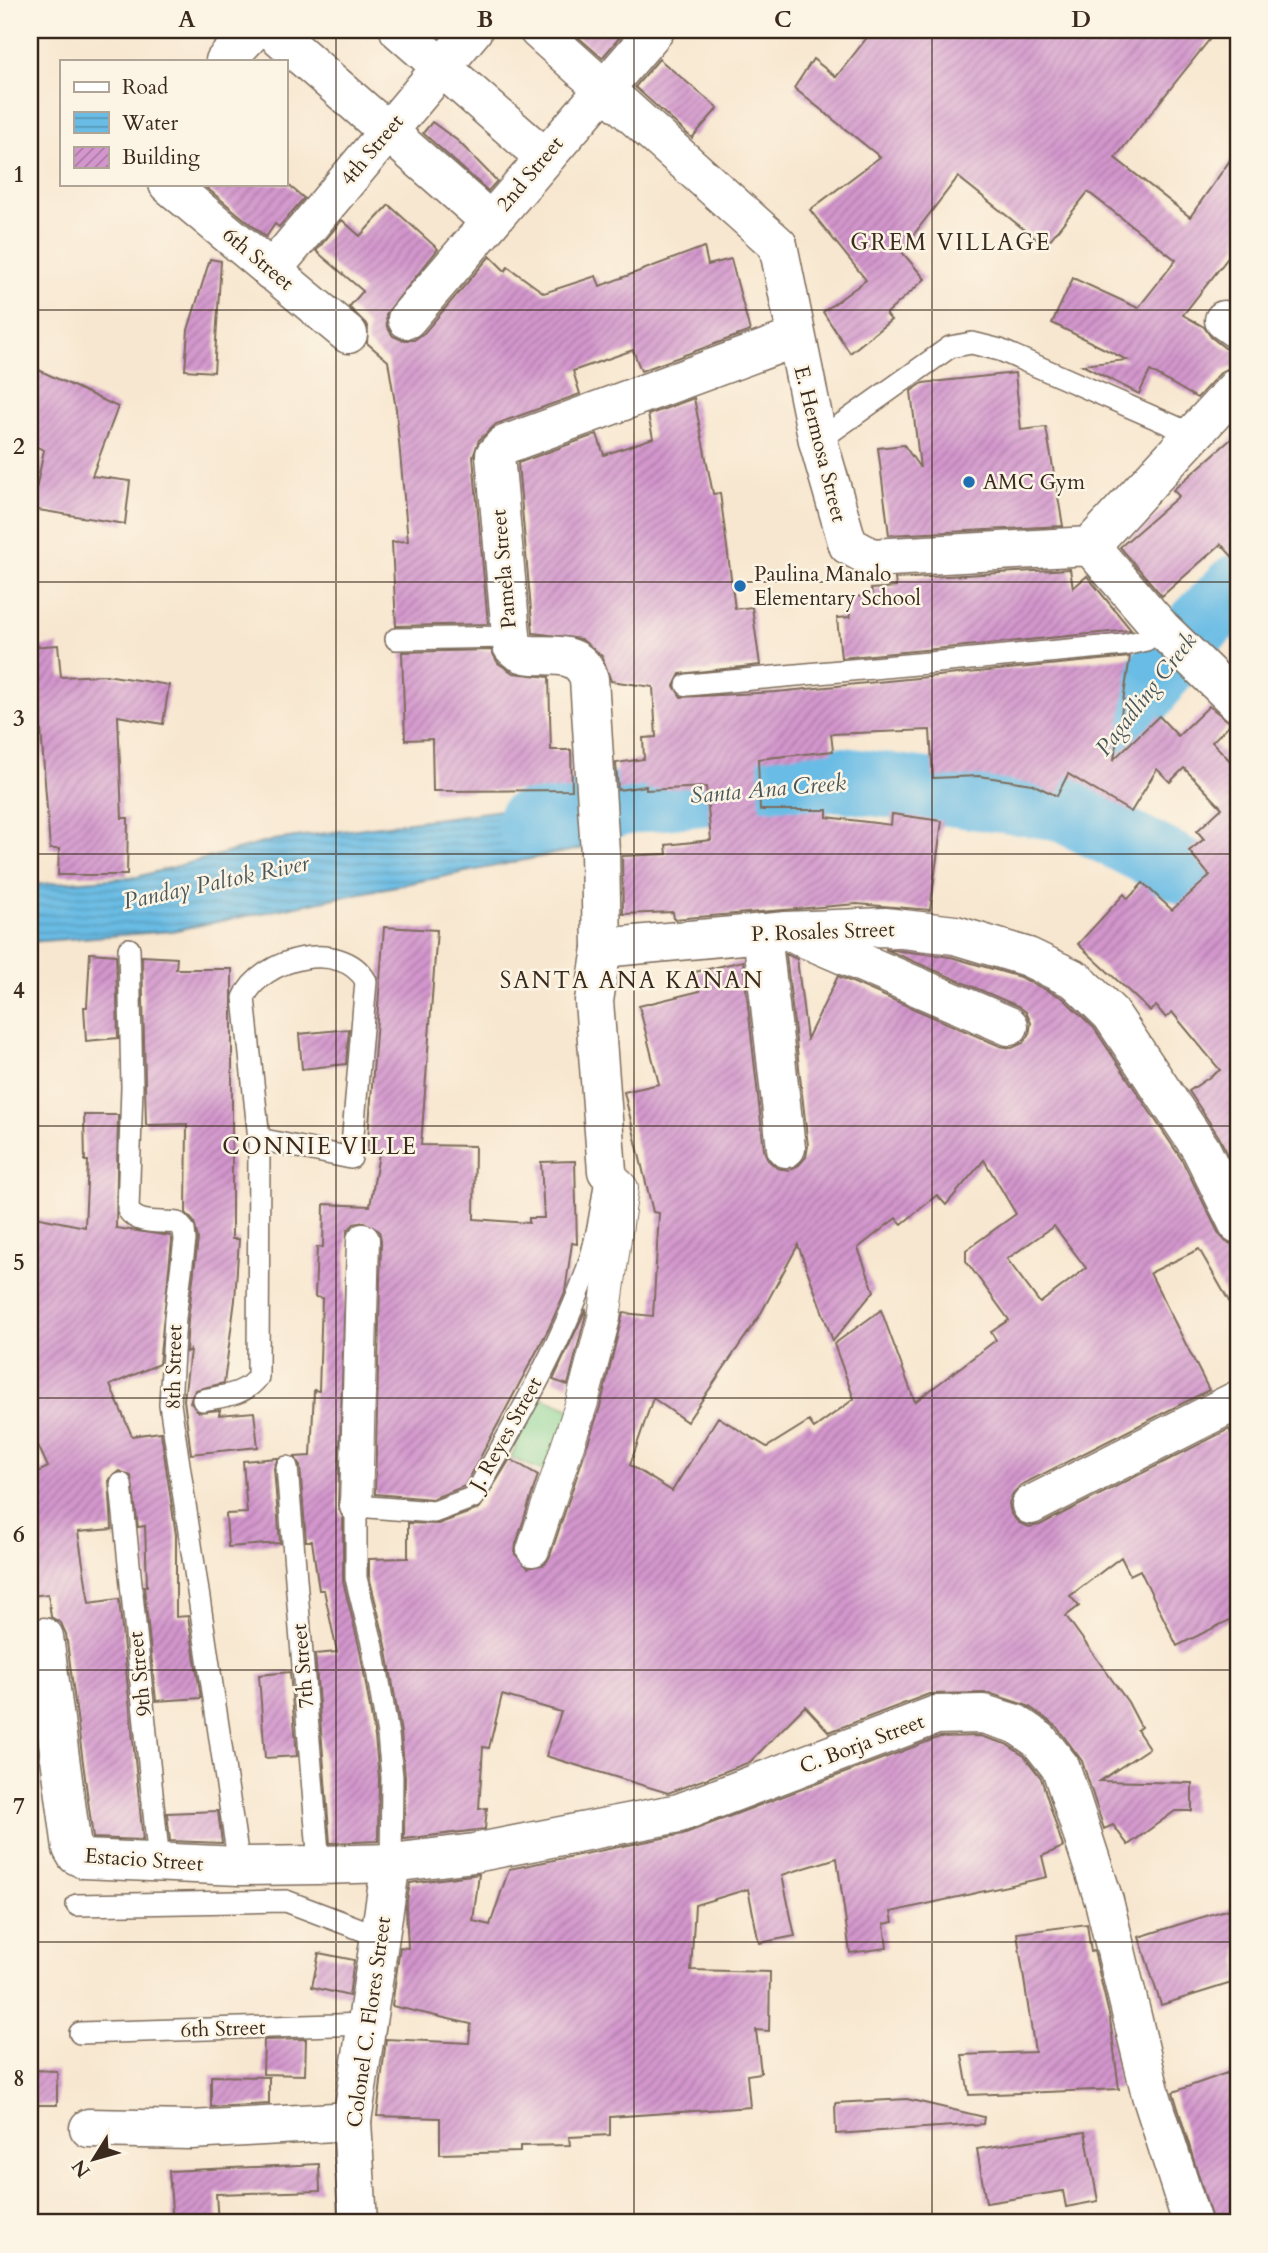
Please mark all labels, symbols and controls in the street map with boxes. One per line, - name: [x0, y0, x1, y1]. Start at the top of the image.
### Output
- text: A: [178, 4, 196, 35]
- text: B: [477, 4, 493, 35]
- text: C: [774, 4, 792, 35]
- text: D: [1071, 4, 1091, 35]
- legend: [60, 60, 287, 186]
- text: Road: [122, 73, 168, 102]
- street label: 4th Street: [334, 108, 411, 192]
- text: Water: [121, 109, 178, 138]
- street label: 2nd Street: [490, 130, 570, 218]
- text: Building: [122, 143, 200, 172]
- text: 1: [13, 159, 25, 190]
- street label: 6th Street: [216, 221, 300, 298]
- district label: GREM VILLAGE: [850, 227, 1052, 258]
- street label: E. Hermosa Street: [787, 363, 854, 526]
- text: 2: [13, 431, 25, 462]
- place label: AMC Gym: [983, 468, 1085, 497]
- marker: AMC Gym: [961, 474, 977, 490]
- street label: Pamela Street: [484, 508, 524, 630]
- place label: Paulina Manalo Elementary School: [754, 560, 921, 613]
- marker: Paulina Manalo Elementary School: [732, 578, 748, 594]
- water label: Pagadling Creek: [1088, 625, 1204, 762]
- text: 3: [13, 703, 25, 734]
- water label: Santa Ana Creek: [689, 767, 848, 811]
- water label: Panday Paltok River: [120, 847, 313, 917]
- street label: P. Rosales Street: [751, 915, 896, 949]
- district label: SANTA ANA KANAN: [500, 965, 764, 996]
- text: 4: [13, 975, 25, 1006]
- district label: CONNIE VILLE: [222, 1131, 418, 1162]
- text: 5: [13, 1247, 25, 1278]
- street label: 8th Street: [159, 1324, 189, 1410]
- street label: J. Reyes Street: [461, 1372, 549, 1499]
- text: 6: [13, 1519, 25, 1550]
- street label: 7th Street: [285, 1622, 321, 1710]
- street label: 9th Street: [121, 1630, 159, 1718]
- street label: C. Borja Street: [795, 1707, 929, 1781]
- text: 7: [13, 1791, 25, 1822]
- street label: Estacio Street: [84, 1841, 205, 1879]
- street label: Colonel C. Flores Street: [340, 1914, 398, 2129]
- street label: 6th Street: [180, 2013, 266, 2045]
- text: 8: [13, 2063, 25, 2094]
- north arrow: [60, 2124, 130, 2194]
- text: N: [66, 2154, 97, 2183]

